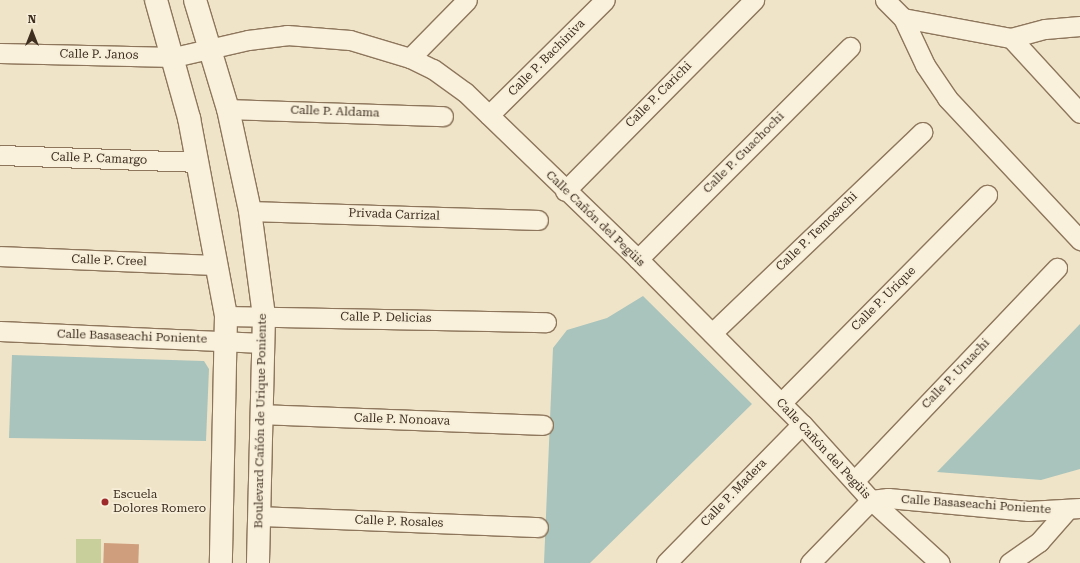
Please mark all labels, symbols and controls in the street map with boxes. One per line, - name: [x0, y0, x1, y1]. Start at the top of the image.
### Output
- north arrow: [12, 12, 52, 52]
- text: N: [28, 13, 36, 26]
- street label: Calle P. Bachiniva: [506, 17, 588, 99]
- street label: Calle P. Janos: [59, 47, 139, 63]
- street label: Calle P. Carichi: [623, 59, 695, 131]
- street label: Calle P. Aldama: [290, 103, 380, 121]
- street label: Calle P. Guachochi: [700, 109, 788, 197]
- street label: Calle P. Camargo: [51, 150, 147, 168]
- street label: Calle Cañón del Pegüis: [543, 168, 647, 270]
- street label: Calle P. Temosachi: [773, 189, 861, 275]
- street label: Privada Carrizal: [348, 206, 440, 224]
- street label: Calle P. Creel: [71, 252, 147, 270]
- street label: Calle P. Urique: [849, 264, 919, 334]
- street label: Calle P. Delicias: [340, 310, 432, 326]
- street label: Boulevard Cañón de Urique Poniente: [252, 314, 270, 528]
- street label: Calle Basaseachi Poniente: [57, 327, 207, 347]
- street label: Calle P. Uruachi: [919, 336, 993, 412]
- street label: Calle Cañón del Pegüis: [773, 396, 873, 502]
- street label: Calle P. Nonoava: [354, 411, 450, 429]
- street label: Calle P. Madera: [698, 456, 770, 530]
- place label: Escuela Dolores Romero: [113, 488, 206, 516]
- street label: Calle Basaseachi Poniente: [901, 493, 1051, 517]
- marker: Escuela Dolores Romero: [100, 497, 110, 507]
- street label: Calle P. Rosales: [354, 513, 444, 531]

